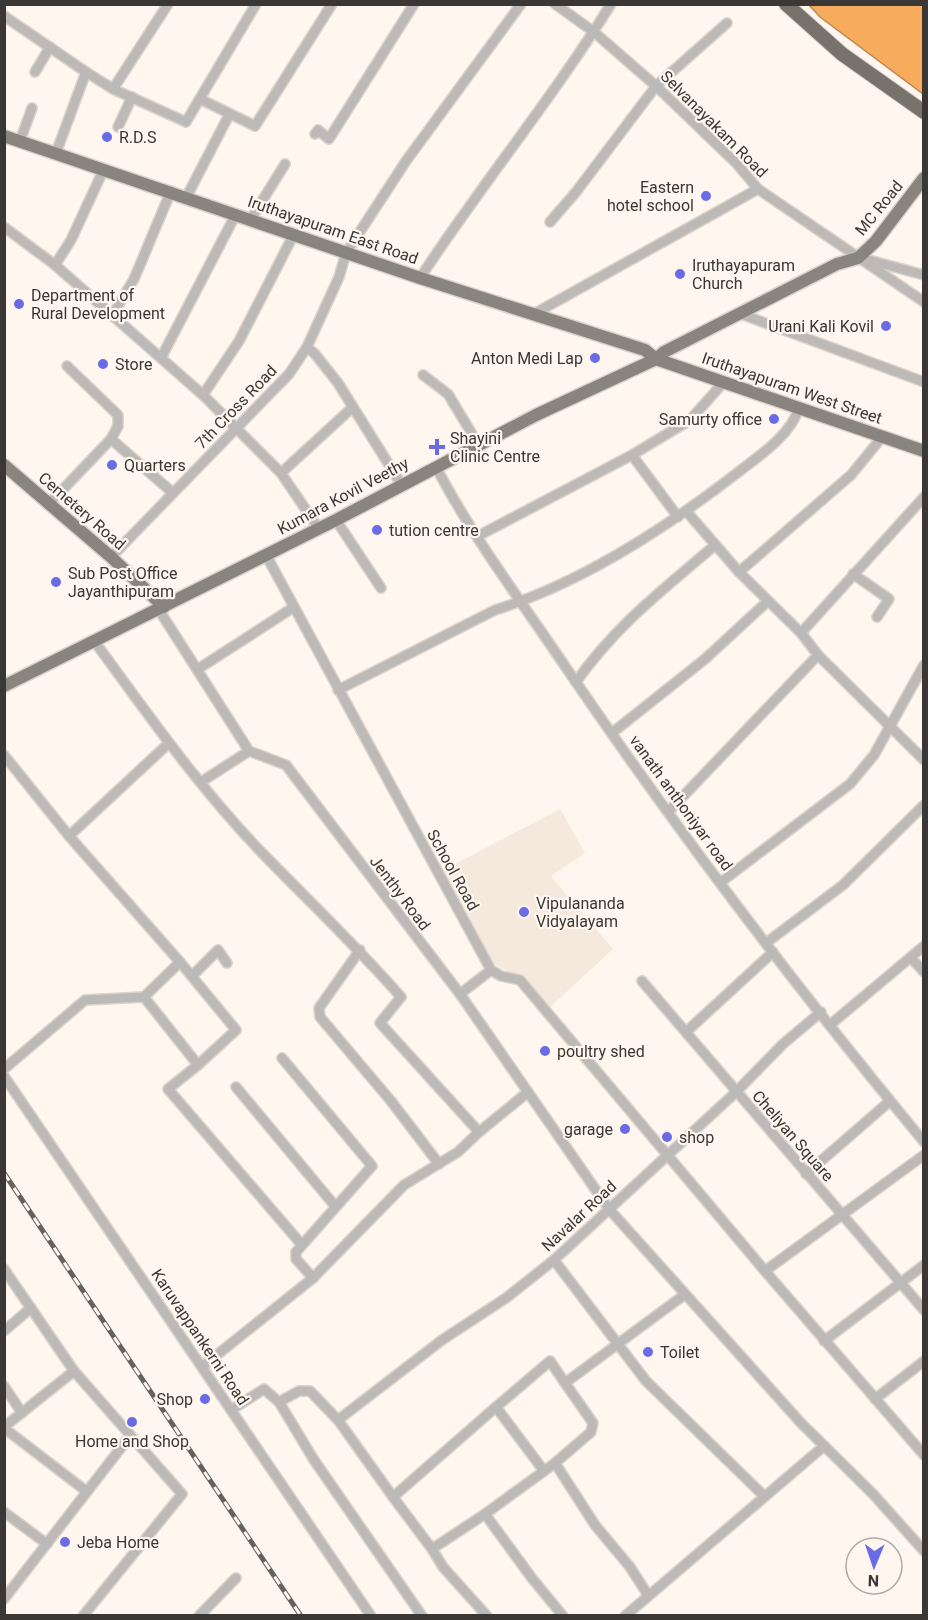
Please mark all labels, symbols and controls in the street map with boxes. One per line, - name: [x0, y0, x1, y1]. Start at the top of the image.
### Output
- street label: Selvanayakam Road: [657, 67, 771, 181]
- place label: R.D.S: [119, 128, 157, 147]
- marker: R.D.S: [100, 130, 114, 144]
- street label: MC Road: [851, 177, 907, 239]
- place label: Eastern hotel school: [607, 178, 694, 215]
- marker: Eastern hotel school: [699, 189, 713, 203]
- street label: Iruthayapuram East Road: [245, 192, 421, 268]
- place label: Iruthayapuram Church: [692, 256, 795, 293]
- marker: Iruthayapuram Church: [673, 267, 687, 281]
- place label: Department of Rural Development: [31, 286, 165, 323]
- marker: Department of Rural Development: [12, 297, 26, 311]
- place label: Urani Kali Kovil: [768, 317, 874, 336]
- marker: Urani Kali Kovil: [879, 319, 893, 333]
- street label: Iruthayapuram West Street: [700, 348, 884, 428]
- place label: Anton Medi Lap: [471, 349, 583, 368]
- marker: Anton Medi Lap: [588, 351, 602, 365]
- place label: Store: [115, 355, 152, 374]
- marker: Store: [96, 357, 110, 371]
- street label: 7th Cross Road: [191, 361, 281, 453]
- place label: Samurty office: [659, 410, 762, 429]
- marker: Samurty office: [767, 412, 781, 426]
- place label: Shayini Clinic Centre: [450, 429, 540, 466]
- marker: Shayini Clinic Centre: [428, 438, 446, 456]
- street label: Kumara Kovil Veethy: [274, 453, 412, 539]
- place label: Quarters: [124, 456, 186, 475]
- marker: Quarters: [105, 458, 119, 472]
- street label: Cemetery Road: [35, 468, 129, 554]
- place label: tution centre: [389, 521, 479, 540]
- marker: tution centre: [370, 523, 384, 537]
- place label: Sub Post Office Jayanthipuram: [68, 564, 177, 601]
- marker: Sub Post Office Jayanthipuram: [49, 575, 63, 589]
- street label: vanath anthoniyar road: [625, 731, 737, 875]
- street label: School Road: [423, 826, 483, 914]
- street label: Jenthy Road: [366, 852, 434, 934]
- place label: Vipulananda Vidyalayam: [536, 894, 625, 931]
- marker: Vipulananda Vidyalayam: [517, 905, 531, 919]
- place label: poultry shed: [557, 1042, 645, 1061]
- marker: poultry shed: [538, 1044, 552, 1058]
- street label: Cheliyan Square: [748, 1087, 838, 1185]
- place label: garage: [564, 1120, 613, 1139]
- marker: garage: [618, 1122, 632, 1136]
- place label: shop: [679, 1128, 714, 1147]
- marker: shop: [660, 1130, 674, 1144]
- street label: Navalar Road: [538, 1177, 620, 1255]
- street label: Karuvappankerni Road: [147, 1265, 253, 1409]
- place label: Toilet: [660, 1343, 699, 1362]
- marker: Toilet: [641, 1345, 655, 1359]
- place label: Shop: [157, 1390, 193, 1409]
- marker: Shop: [198, 1392, 212, 1406]
- marker: Home and Shop: [125, 1415, 139, 1429]
- place label: Home and Shop: [75, 1432, 189, 1451]
- place label: Jeba Home: [77, 1533, 159, 1552]
- marker: Jeba Home: [58, 1535, 72, 1549]
- north arrow: [844, 1536, 904, 1596]
- text: N: [868, 1571, 879, 1590]

